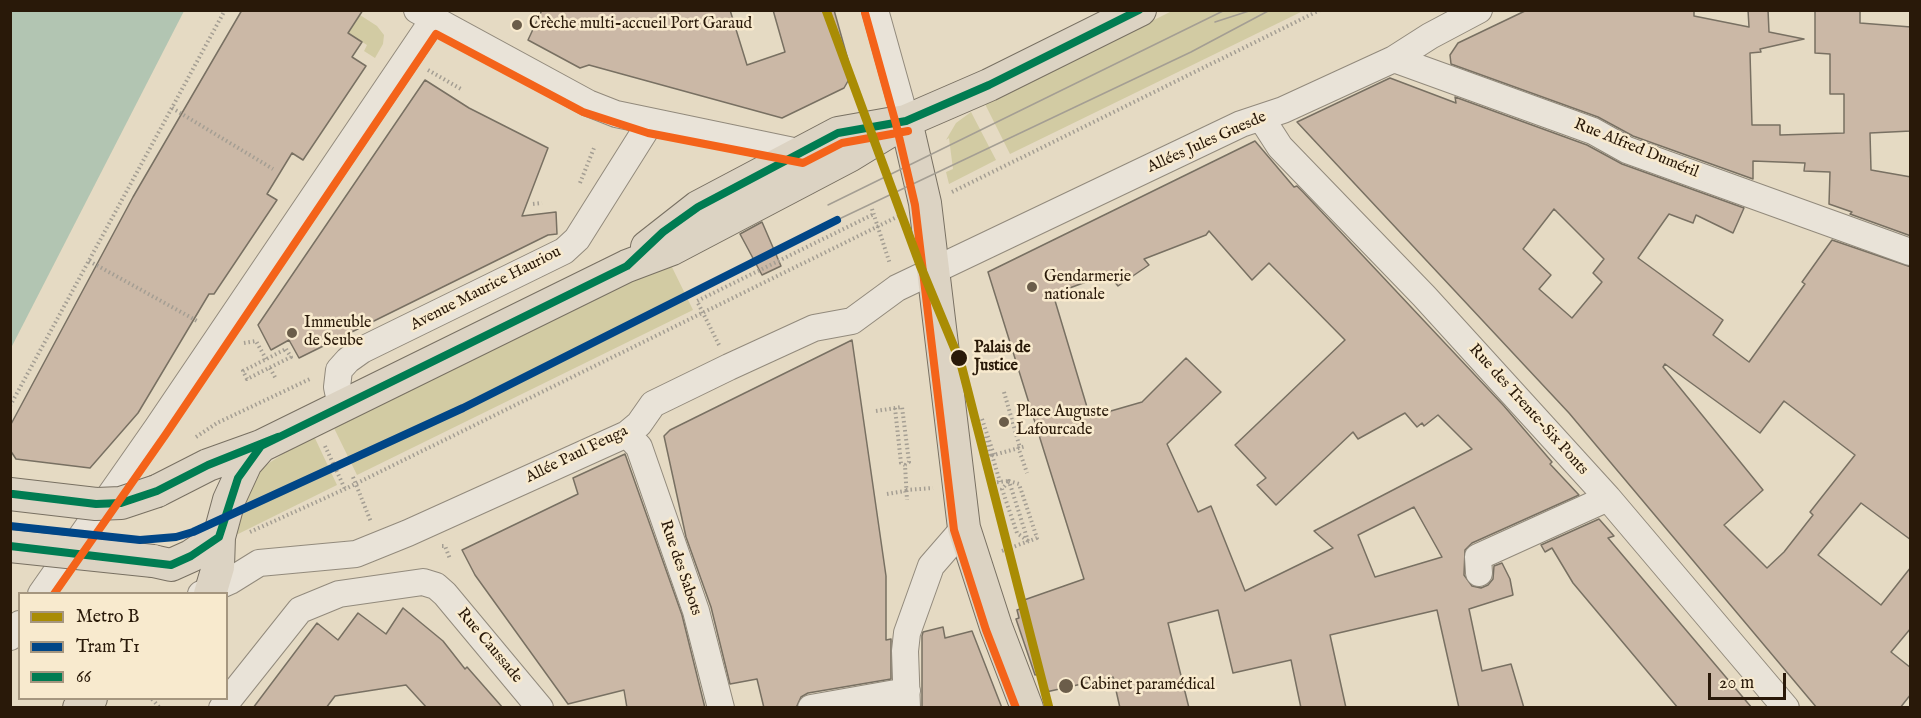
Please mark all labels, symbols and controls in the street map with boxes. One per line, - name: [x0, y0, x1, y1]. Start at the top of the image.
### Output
- place label: Crèche multi-accueil Port Garaud: [529, 15, 752, 35]
- marker: Crèche multi-accueil Port Garaud: [510, 18, 524, 32]
- street label: Allées Jules Guesde: [1144, 108, 1270, 178]
- street label: Rue Alfred Duméril: [1571, 115, 1701, 183]
- street label: Avenue Maurice Hauriou: [408, 243, 564, 335]
- place label: Gendarmerie nationale: [1044, 268, 1131, 306]
- marker: Gendarmerie nationale: [1025, 280, 1039, 294]
- place label: Immeuble de Seube: [304, 314, 371, 352]
- marker: Immeuble de Seube: [285, 326, 299, 340]
- place label: Palais de Justice: [974, 339, 1031, 377]
- street label: Rue des Trente-Six Ponts: [1464, 341, 1592, 479]
- marker: Palais de Justice: [949, 348, 969, 368]
- place label: Place Auguste Lafourcade: [1016, 403, 1109, 441]
- marker: Place Auguste Lafourcade: [997, 415, 1011, 429]
- street label: Allée Paul Feuga: [523, 422, 631, 488]
- street label: Rue des Sabots: [655, 518, 705, 618]
- legend: [18, 592, 228, 700]
- street label: Rue Caussade: [452, 605, 526, 687]
- text: Metro B: [76, 606, 139, 629]
- text: Tram T1: [76, 636, 140, 659]
- scale bar: [1711, 661, 1789, 699]
- text: 66: [76, 666, 91, 689]
- text: 20 m: [1719, 672, 1754, 695]
- place label: Cabinet paramédical: [1080, 676, 1215, 696]
- marker: Cabinet paramédical: [1057, 677, 1075, 695]

